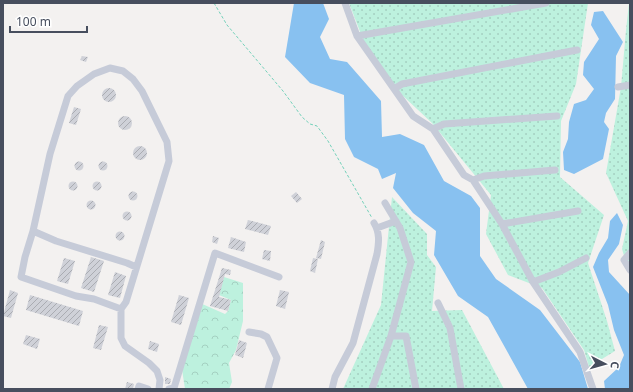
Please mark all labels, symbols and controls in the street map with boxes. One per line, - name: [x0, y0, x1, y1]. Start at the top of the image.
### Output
- scale bar: [10, 8, 87, 34]
- text: 100 m: [16, 13, 51, 30]
- north arrow: [585, 344, 625, 384]
- text: С: [608, 361, 623, 369]

